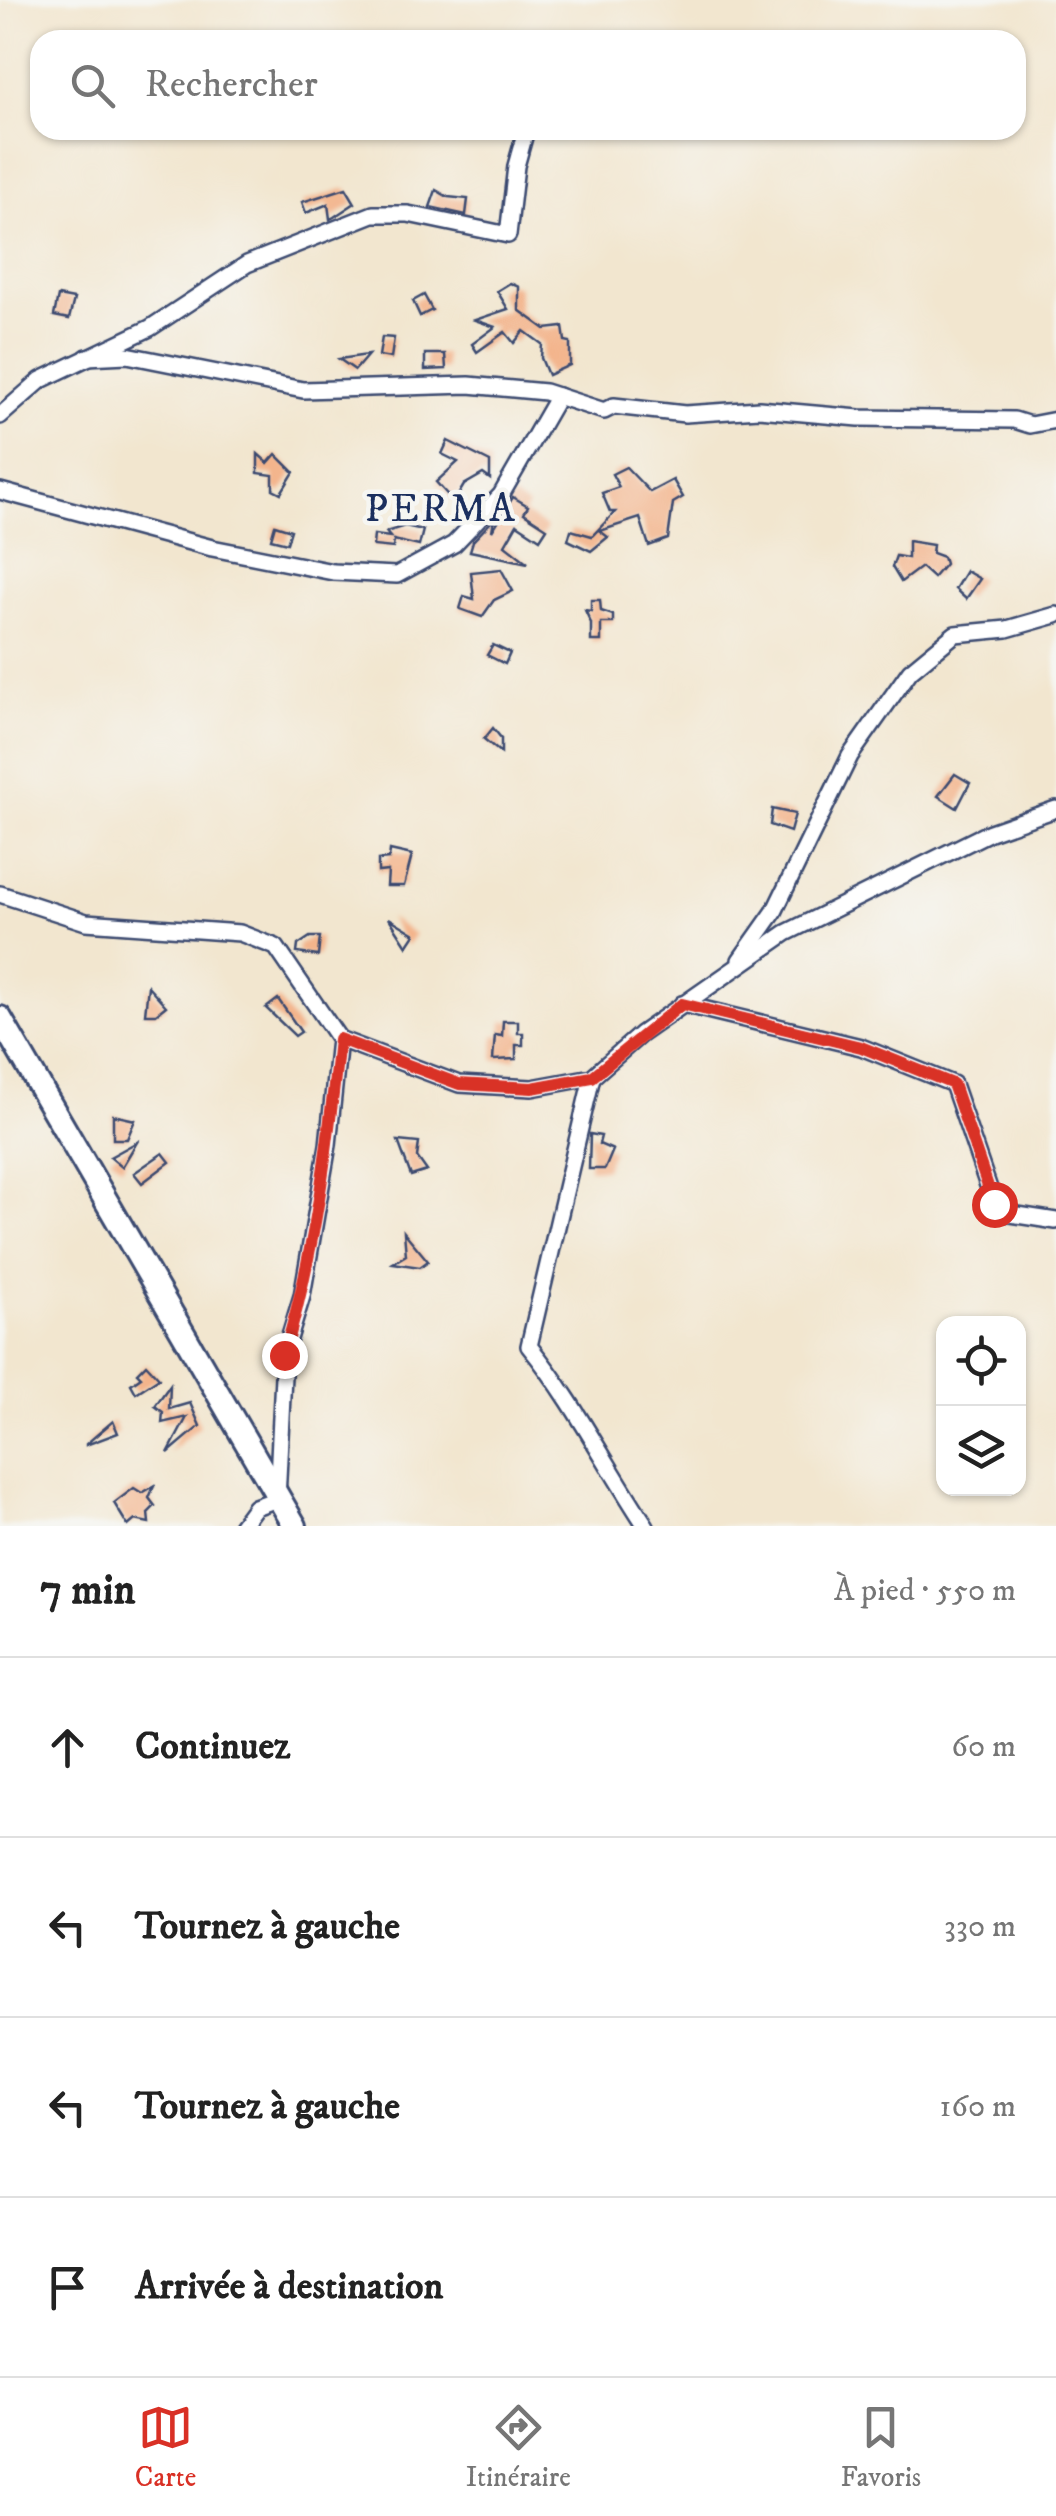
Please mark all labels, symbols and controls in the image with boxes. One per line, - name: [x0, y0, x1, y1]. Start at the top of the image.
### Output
- search box: [30, 30, 1026, 140]
- icon: search: [65, 58, 120, 113]
- text: Rechercher: [145, 61, 318, 109]
- district label: PERMA: [365, 485, 517, 535]
- route start: [972, 1182, 1018, 1228]
- map controls: [936, 1316, 1026, 1496]
- button: locate: [936, 1316, 1026, 1406]
- route end: [262, 1333, 308, 1379]
- button: layers: [936, 1406, 1026, 1496]
- text: 7 min: [40, 1565, 135, 1617]
- text: À pied · 550 m: [834, 1571, 1016, 1611]
- icon: ahead: [40, 1720, 95, 1775]
- text: Continuez: [135, 1723, 291, 1771]
- text: 60 m: [951, 1727, 1016, 1767]
- icon: left: [40, 1900, 95, 1955]
- text: Tournez à gauche: [135, 1903, 400, 1951]
- text: 330 m: [944, 1907, 1016, 1947]
- icon: left: [40, 2080, 95, 2135]
- text: Tournez à gauche: [135, 2083, 400, 2131]
- text: 160 m: [940, 2087, 1016, 2127]
- icon: arrive: [40, 2260, 95, 2315]
- text: Arrivée à destination: [135, 2263, 443, 2311]
- tab: Carte: [135, 2400, 196, 2495]
- tab: Itinéraire: [466, 2400, 571, 2495]
- tab: Favoris: [840, 2400, 921, 2495]

